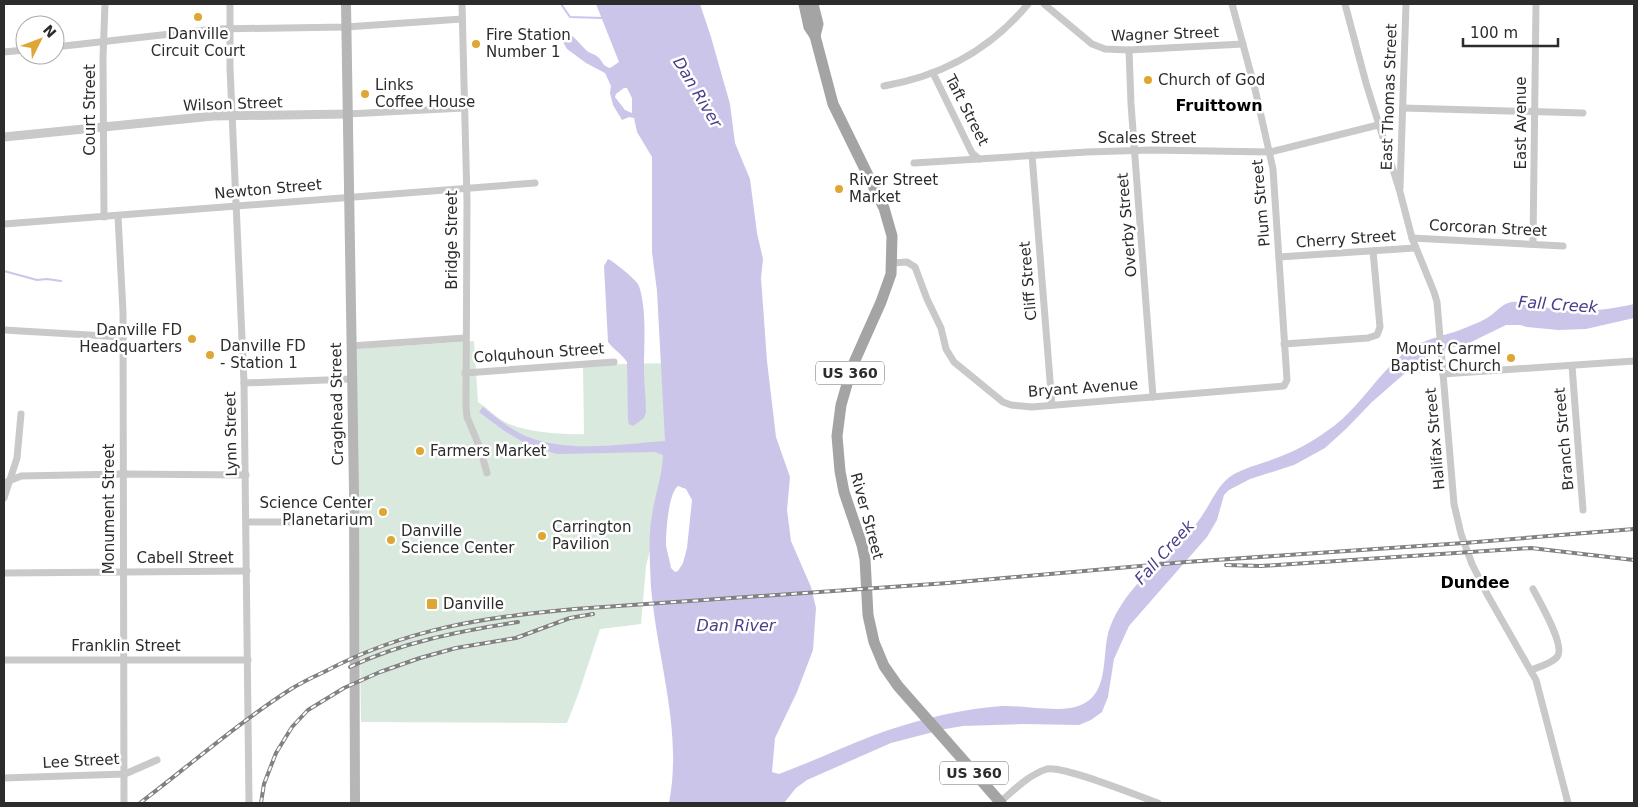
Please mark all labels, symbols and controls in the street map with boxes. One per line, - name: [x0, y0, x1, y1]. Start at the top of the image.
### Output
- marker: Danville Circuit Court: [192, 11, 204, 23]
- north arrow: [15, 15, 65, 65]
- scale bar: [1463, 15, 1558, 47]
- text: N: [40, 22, 60, 41]
- street label: Wagner Street: [1111, 23, 1219, 45]
- street label: East Thomas Street: [1377, 23, 1401, 171]
- text: 100 m: [1470, 24, 1518, 42]
- place label: Danville Circuit Court: [151, 25, 245, 60]
- place label: Fire Station Number 1: [486, 26, 571, 61]
- marker: Fire Station Number 1: [470, 38, 482, 50]
- water label: Dan River: [669, 54, 727, 132]
- street label: Court Street: [81, 64, 99, 156]
- street label: Taft Street: [941, 71, 993, 149]
- place label: Church of God: [1158, 71, 1265, 89]
- marker: Church of God: [1142, 74, 1154, 86]
- place label: Links Coffee House: [375, 76, 475, 111]
- street label: East Avenue: [1512, 77, 1530, 169]
- marker: Links Coffee House: [359, 88, 371, 100]
- street label: Wilson Street: [183, 93, 283, 115]
- district label: Fruittown: [1175, 96, 1263, 115]
- street label: Scales Street: [1098, 129, 1196, 147]
- street label: Plum Street: [1248, 158, 1274, 247]
- place label: River Street Market: [849, 171, 938, 206]
- street label: Overby Street: [1113, 172, 1141, 278]
- street label: Newton Street: [214, 175, 323, 203]
- marker: River Street Market: [833, 183, 845, 195]
- street label: Bridge Street: [443, 190, 461, 290]
- street label: Corcoran Street: [1429, 216, 1548, 240]
- street label: Cherry Street: [1295, 227, 1397, 251]
- street label: Cliff Street: [1016, 241, 1040, 321]
- water label: Fall Creek: [1518, 292, 1599, 317]
- place label: Danville FD Headquarters: [79, 321, 182, 356]
- marker: Danville FD Headquarters: [186, 333, 198, 345]
- place label: Danville FD - Station 1: [220, 337, 306, 372]
- street label: Colquhoun Street: [473, 339, 605, 367]
- place label: Mount Carmel Baptist Church: [1390, 340, 1501, 375]
- street label: Craghead Street: [327, 342, 347, 466]
- marker: Danville FD - Station 1: [204, 349, 216, 361]
- marker: Mount Carmel Baptist Church: [1505, 352, 1517, 364]
- road number: US 360: [816, 362, 884, 384]
- street label: Bryant Avenue: [1027, 375, 1139, 401]
- street label: Halifax Street: [1422, 387, 1448, 491]
- street label: Branch Street: [1551, 387, 1577, 491]
- street label: Lynn Street: [221, 391, 241, 477]
- place label: Farmers Market: [430, 442, 547, 460]
- street label: Monument Street: [100, 444, 118, 574]
- marker: Farmers Market: [414, 445, 426, 457]
- street label: River Street: [847, 471, 887, 562]
- place label: Science Center Planetarium: [260, 494, 374, 529]
- marker: Science Center Planetarium: [377, 506, 389, 518]
- water label: Fall Creek: [1131, 516, 1199, 588]
- place label: Carrington Pavilion: [552, 518, 632, 553]
- place label: Danville Science Center: [401, 522, 515, 557]
- marker: Carrington Pavilion: [536, 530, 548, 542]
- marker: Danville Science Center: [385, 534, 397, 546]
- street label: Cabell Street: [136, 549, 234, 567]
- district label: Dundee: [1440, 573, 1510, 592]
- place label: Danville: [443, 595, 504, 613]
- marker: Danville: [425, 597, 439, 611]
- water label: Dan River: [697, 616, 777, 635]
- street label: Franklin Street: [71, 637, 181, 655]
- street label: Lee Street: [42, 750, 120, 772]
- road number: US 360: [940, 761, 1008, 784]

